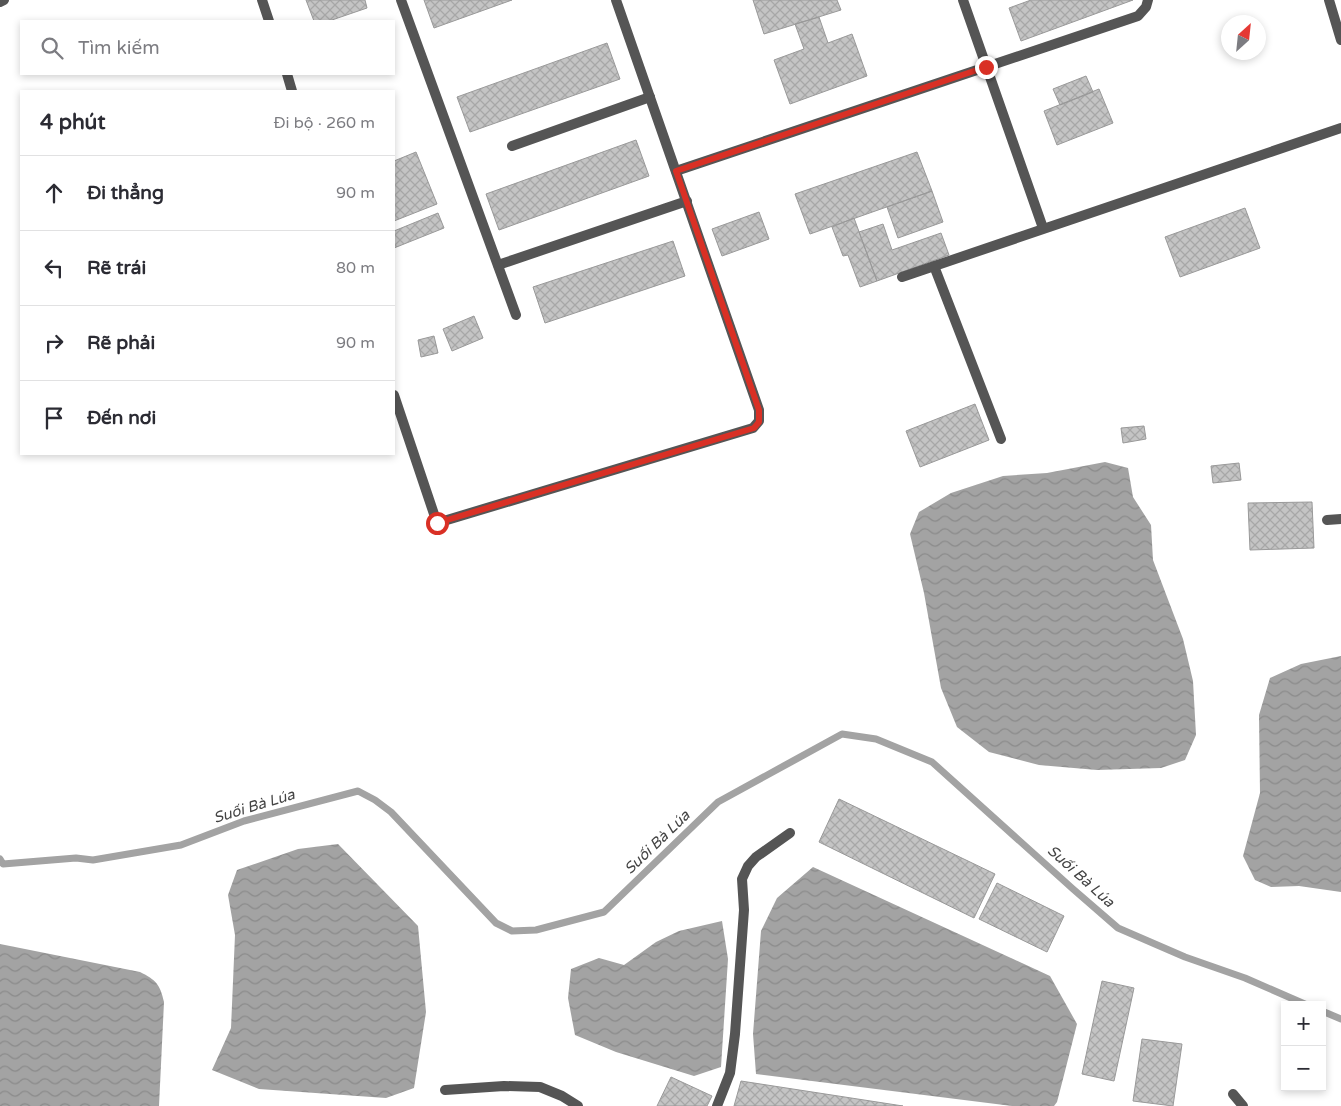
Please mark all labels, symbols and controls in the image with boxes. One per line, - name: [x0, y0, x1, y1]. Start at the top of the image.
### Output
- north arrow: [1221, 15, 1266, 60]
- search box: [20, 20, 395, 75]
- icon: search: [38, 34, 66, 62]
- text: Tìm kiếm: [78, 37, 160, 59]
- route end: [975, 56, 998, 79]
- text: 4 phút: [40, 110, 105, 135]
- text: Đi bộ · 260 m: [274, 113, 375, 133]
- icon: ahead: [40, 179, 68, 207]
- text: Đi thẳng: [87, 182, 164, 204]
- text: 90 m: [336, 183, 375, 203]
- icon: left: [40, 254, 68, 282]
- text: Rẽ trái: [87, 257, 146, 279]
- text: 80 m: [336, 258, 375, 278]
- icon: right: [40, 329, 68, 357]
- text: Rẽ phải: [87, 332, 155, 354]
- text: 90 m: [336, 333, 375, 353]
- icon: arrive: [40, 404, 68, 432]
- text: Đến nơi: [87, 407, 156, 429]
- route start: [426, 512, 449, 535]
- water label: Suối Bà Lúa: [211, 785, 297, 827]
- water label: Suối Bà Lúa: [621, 806, 694, 878]
- water label: Suối Bà Lúa: [1044, 841, 1119, 911]
- map controls: [1281, 1001, 1326, 1091]
- button: +: [1281, 1001, 1326, 1046]
- button: −: [1281, 1046, 1326, 1091]

